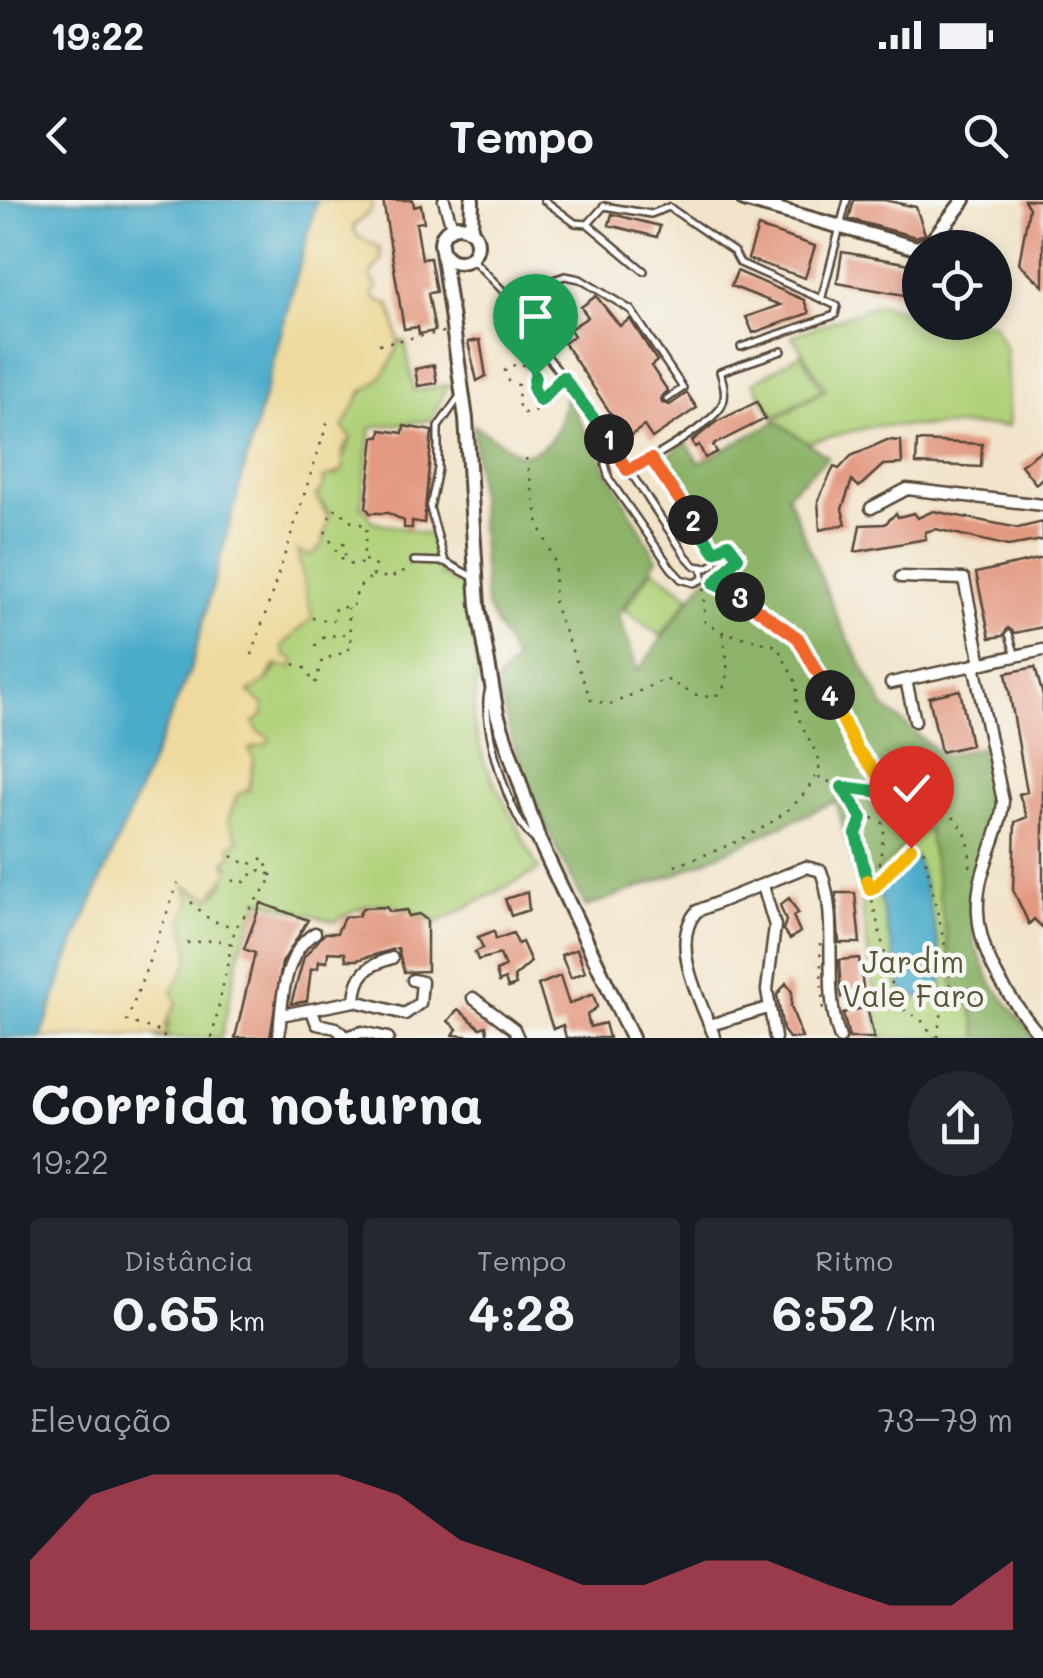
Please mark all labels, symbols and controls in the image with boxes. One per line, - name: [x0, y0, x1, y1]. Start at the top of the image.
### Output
- text: 19:22: [50, 10, 144, 60]
- text: Tempo: [449, 106, 594, 164]
- icon: back: [30, 108, 85, 163]
- icon: search: [958, 108, 1013, 163]
- map controls: [902, 230, 1012, 340]
- button: locate: [902, 230, 1012, 340]
- pin: [493, 274, 578, 377]
- icon: arrive: [508, 289, 563, 344]
- pin: 1: [584, 414, 634, 464]
- text: 1: [603, 421, 615, 457]
- pin: 2: [668, 495, 718, 545]
- text: 2: [685, 502, 701, 538]
- pin: 3: [715, 572, 765, 622]
- text: 3: [732, 579, 748, 615]
- pin: 4: [805, 670, 855, 720]
- text: 4: [821, 677, 839, 713]
- pin: [869, 746, 954, 849]
- icon: check: [884, 761, 939, 816]
- park label: Jardim Vale Faro: [842, 941, 984, 1015]
- text: Corrida noturna: [30, 1066, 483, 1138]
- button: share: [908, 1071, 1013, 1176]
- text: 19:22: [30, 1140, 109, 1182]
- text: Distância: [124, 1242, 253, 1278]
- text: Tempo: [477, 1242, 566, 1278]
- text: Ritmo: [815, 1242, 893, 1278]
- text: 0.65: [112, 1278, 219, 1344]
- text: 4:28: [468, 1278, 575, 1344]
- text: 6:52: [772, 1278, 875, 1344]
- text: km: [219, 1302, 265, 1338]
- text: /km: [875, 1302, 936, 1338]
- text: Elevação: [30, 1398, 171, 1440]
- text: 73–79 m: [878, 1398, 1013, 1440]

